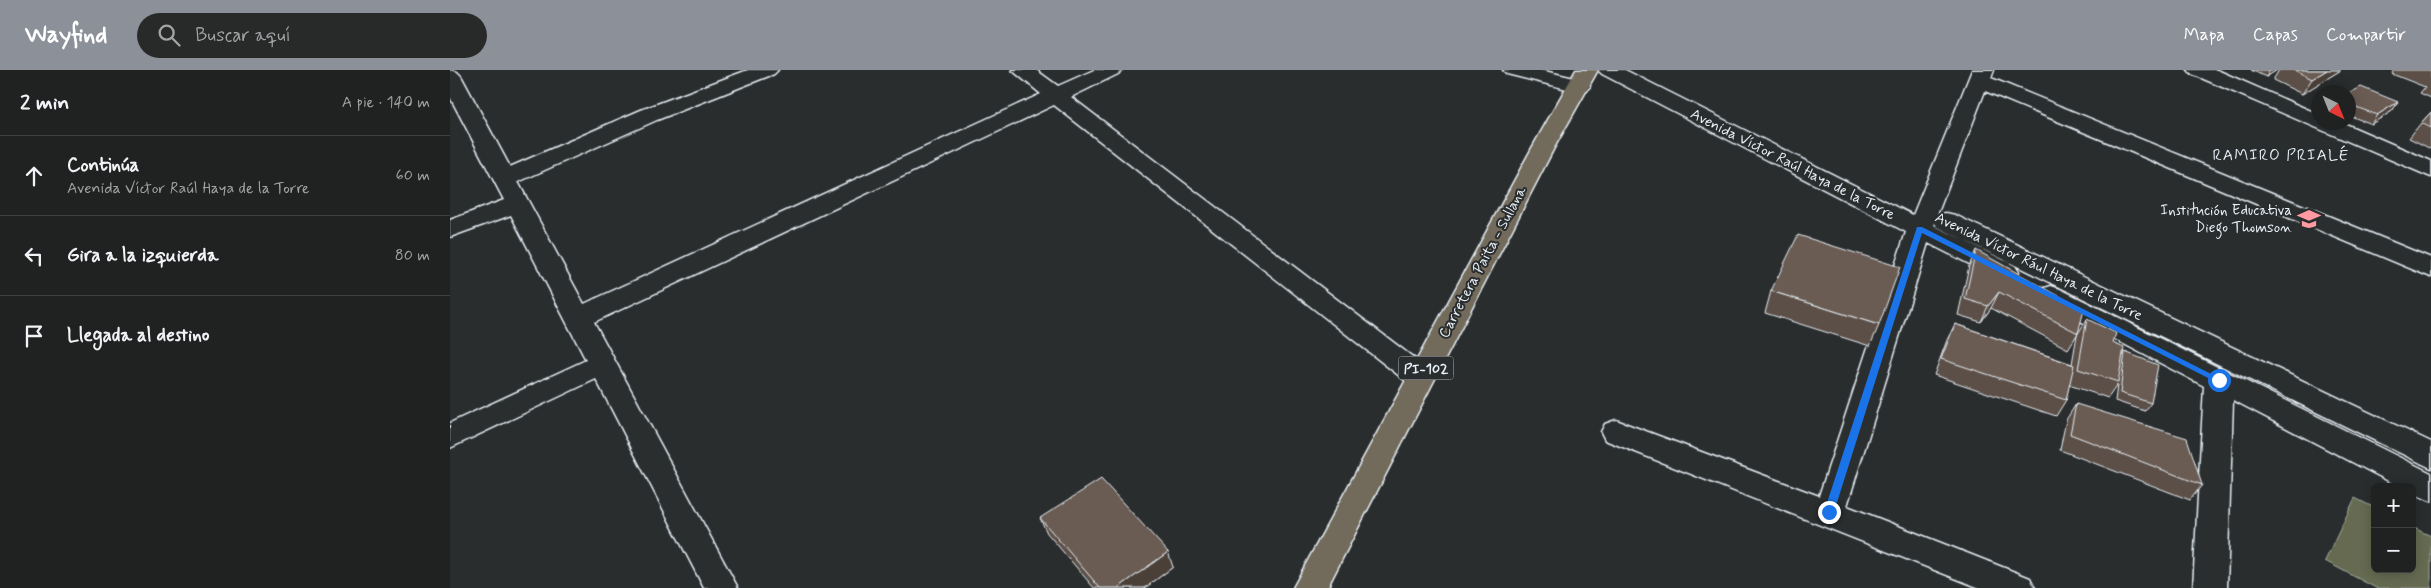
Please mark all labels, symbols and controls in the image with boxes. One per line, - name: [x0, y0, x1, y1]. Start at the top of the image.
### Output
- search box: [137, 13, 487, 58]
- text: Wayfind: [25, 20, 107, 51]
- icon: search: [155, 21, 183, 49]
- text: Buscar aquí: [195, 23, 291, 48]
- text: Mapa: [2184, 23, 2225, 47]
- text: Capas: [2253, 23, 2298, 47]
- text: Compartir: [2326, 23, 2406, 47]
- north arrow: [2311, 85, 2356, 130]
- text: 2 min: [20, 89, 69, 117]
- text: A pie · 140 m: [342, 92, 430, 113]
- street label: Avenida Víctor Raúl Haya de la Torre: [1687, 104, 1898, 225]
- district label: RAMIRO PRIALÉ: [2212, 145, 2350, 166]
- text: Continúa: [67, 153, 139, 178]
- icon: ahead: [20, 162, 48, 190]
- text: 60 m: [396, 165, 430, 186]
- text: Avenida Víctor Raúl Haya de la Torre: [67, 178, 310, 199]
- street label: Carretera Paita - Sullana: [1434, 182, 1532, 342]
- place label: Institución Educativa Diego Thomson: [2160, 201, 2292, 239]
- school or university icon: Institución Educativa Diego Thomson: [2296, 206, 2322, 232]
- street label: Avenida Víctor Rául Haya de la Torre: [1931, 208, 2146, 326]
- icon: left: [20, 242, 48, 270]
- text: Gira a la izquierda: [67, 243, 218, 268]
- text: 80 m: [395, 245, 430, 266]
- icon: arrive: [20, 322, 48, 350]
- text: Llegada al destino: [67, 323, 209, 348]
- road number: PI-102: [1398, 356, 1454, 380]
- route start: [2208, 369, 2231, 392]
- map controls: [2371, 483, 2416, 573]
- button: +: [2371, 483, 2416, 528]
- route end: [1818, 501, 1841, 524]
- button: −: [2371, 528, 2416, 573]

